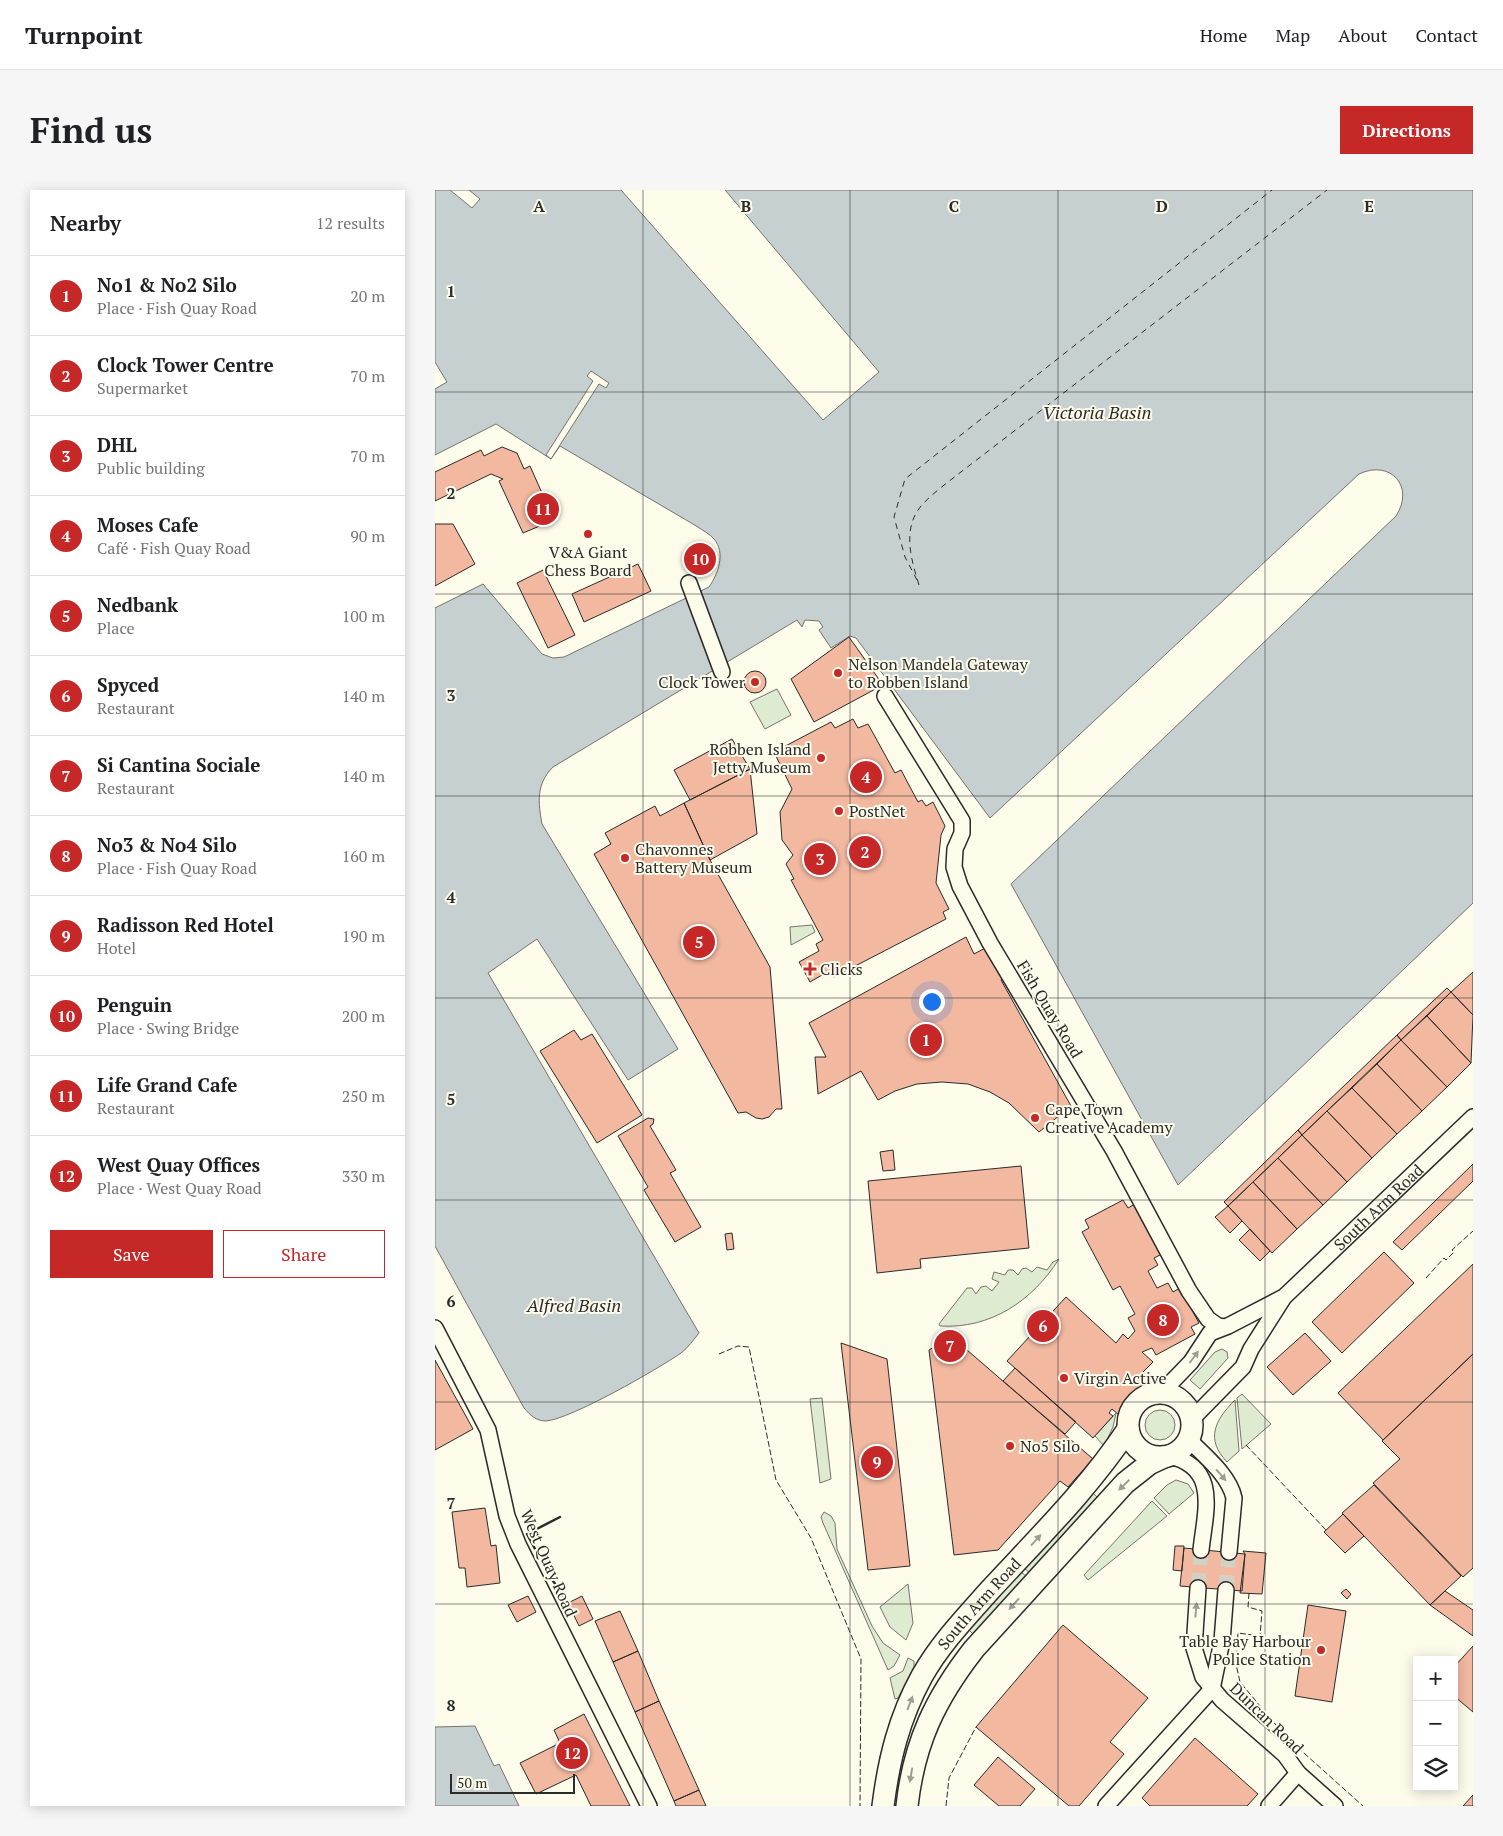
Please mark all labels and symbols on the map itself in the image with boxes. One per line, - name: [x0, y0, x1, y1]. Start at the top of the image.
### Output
- text: A: [533, 195, 545, 217]
- text: B: [741, 195, 751, 217]
- text: C: [949, 195, 959, 217]
- text: D: [1156, 195, 1168, 217]
- text: E: [1364, 195, 1374, 217]
- text: 1: [446, 280, 456, 302]
- water label: Victoria Basin: [1043, 400, 1151, 424]
- text: 2: [446, 482, 456, 504]
- pin: 11: [527, 490, 559, 528]
- marker: V&A Giant Chess Board: [582, 528, 594, 540]
- pin: 10: [684, 540, 716, 578]
- place label: V&A Giant Chess Board: [544, 541, 632, 581]
- place label: Nelson Mandela Gateway to Robben Island: [848, 653, 1029, 693]
- marker: Nelson Mandela Gateway to Robben Island: [832, 667, 844, 679]
- place label: Clock Tower: [658, 671, 746, 693]
- marker: Clock Tower: [749, 676, 761, 688]
- text: 3: [446, 684, 456, 706]
- place label: Robben Island Jetty Museum: [710, 738, 811, 778]
- marker: Robben Island Jetty Museum: [815, 752, 827, 764]
- pin: 4: [850, 758, 882, 796]
- place label: PostNet: [849, 800, 906, 822]
- marker: PostNet: [833, 805, 845, 817]
- pin: 2: [849, 833, 881, 871]
- place label: Chavonnes Battery Museum: [635, 838, 752, 878]
- pin: 3: [804, 840, 836, 878]
- marker: Chavonnes Battery Museum: [619, 852, 631, 864]
- text: 4: [446, 886, 456, 908]
- pin: 5: [683, 923, 715, 961]
- street label: Fish Quay Road: [1012, 956, 1088, 1062]
- place label: Clicks: [820, 958, 863, 980]
- marker: Clicks: [804, 963, 816, 975]
- your location: [919, 989, 945, 1015]
- pin: 1: [910, 1021, 942, 1059]
- text: 5: [446, 1088, 456, 1110]
- place label: Cape Town Creative Academy: [1045, 1098, 1173, 1138]
- marker: Cape Town Creative Academy: [1029, 1112, 1041, 1124]
- street label: South Arm Road: [1329, 1159, 1428, 1255]
- text: 6: [446, 1290, 456, 1312]
- water label: Alfred Basin: [526, 1293, 621, 1317]
- pin: 8: [1147, 1301, 1179, 1339]
- pin: 6: [1027, 1307, 1059, 1345]
- pin: 7: [934, 1327, 966, 1365]
- one-way arrow: [1189, 1350, 1199, 1364]
- place label: Virgin Active: [1074, 1367, 1167, 1389]
- marker: Virgin Active: [1058, 1372, 1070, 1384]
- place label: No5 Silo: [1020, 1435, 1080, 1457]
- marker: No5 Silo: [1004, 1440, 1016, 1452]
- pin: 9: [861, 1443, 893, 1481]
- one-way arrow: [1215, 1468, 1227, 1480]
- one-way arrow: [1119, 1479, 1131, 1491]
- text: 7: [446, 1492, 456, 1514]
- street label: West Quay Road: [515, 1506, 583, 1620]
- one-way arrow: [1030, 1534, 1042, 1546]
- street label: South Arm Road: [932, 1553, 1026, 1654]
- one-way arrow: [1009, 1598, 1020, 1611]
- one-way arrow: [1193, 1602, 1201, 1618]
- place label: Table Bay Harbour Police Station: [1179, 1630, 1312, 1670]
- marker: Table Bay Harbour Police Station: [1315, 1644, 1327, 1656]
- street label: Duncan Road: [1225, 1677, 1309, 1759]
- text: 8: [446, 1694, 456, 1716]
- one-way arrow: [906, 1695, 914, 1710]
- pin: 12: [556, 1734, 588, 1772]
- one-way arrow: [907, 1767, 915, 1783]
- scale bar: [450, 1771, 575, 1794]

